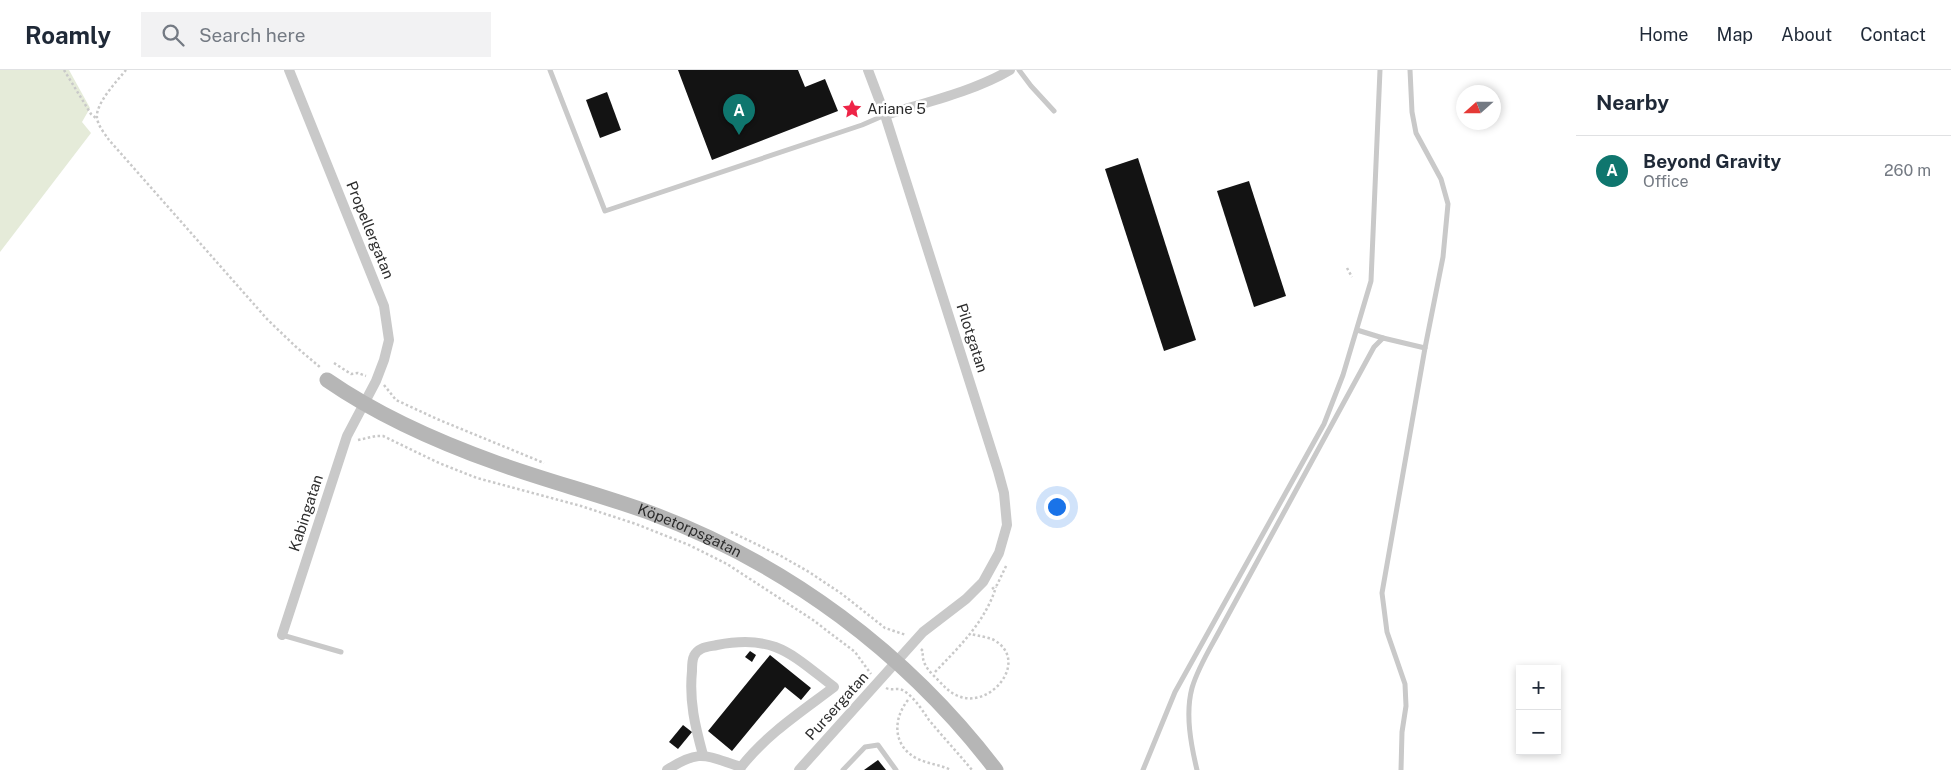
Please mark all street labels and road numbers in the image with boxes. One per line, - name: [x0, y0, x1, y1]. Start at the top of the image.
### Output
- street label: Propellergatan: [343, 179, 398, 281]
- street label: Pilotgatan: [953, 301, 992, 374]
- street label: Kabingatan: [285, 472, 326, 553]
- street label: Köpetorpsgatan: [636, 500, 745, 560]
- street label: Pursergatan: [802, 668, 872, 743]

